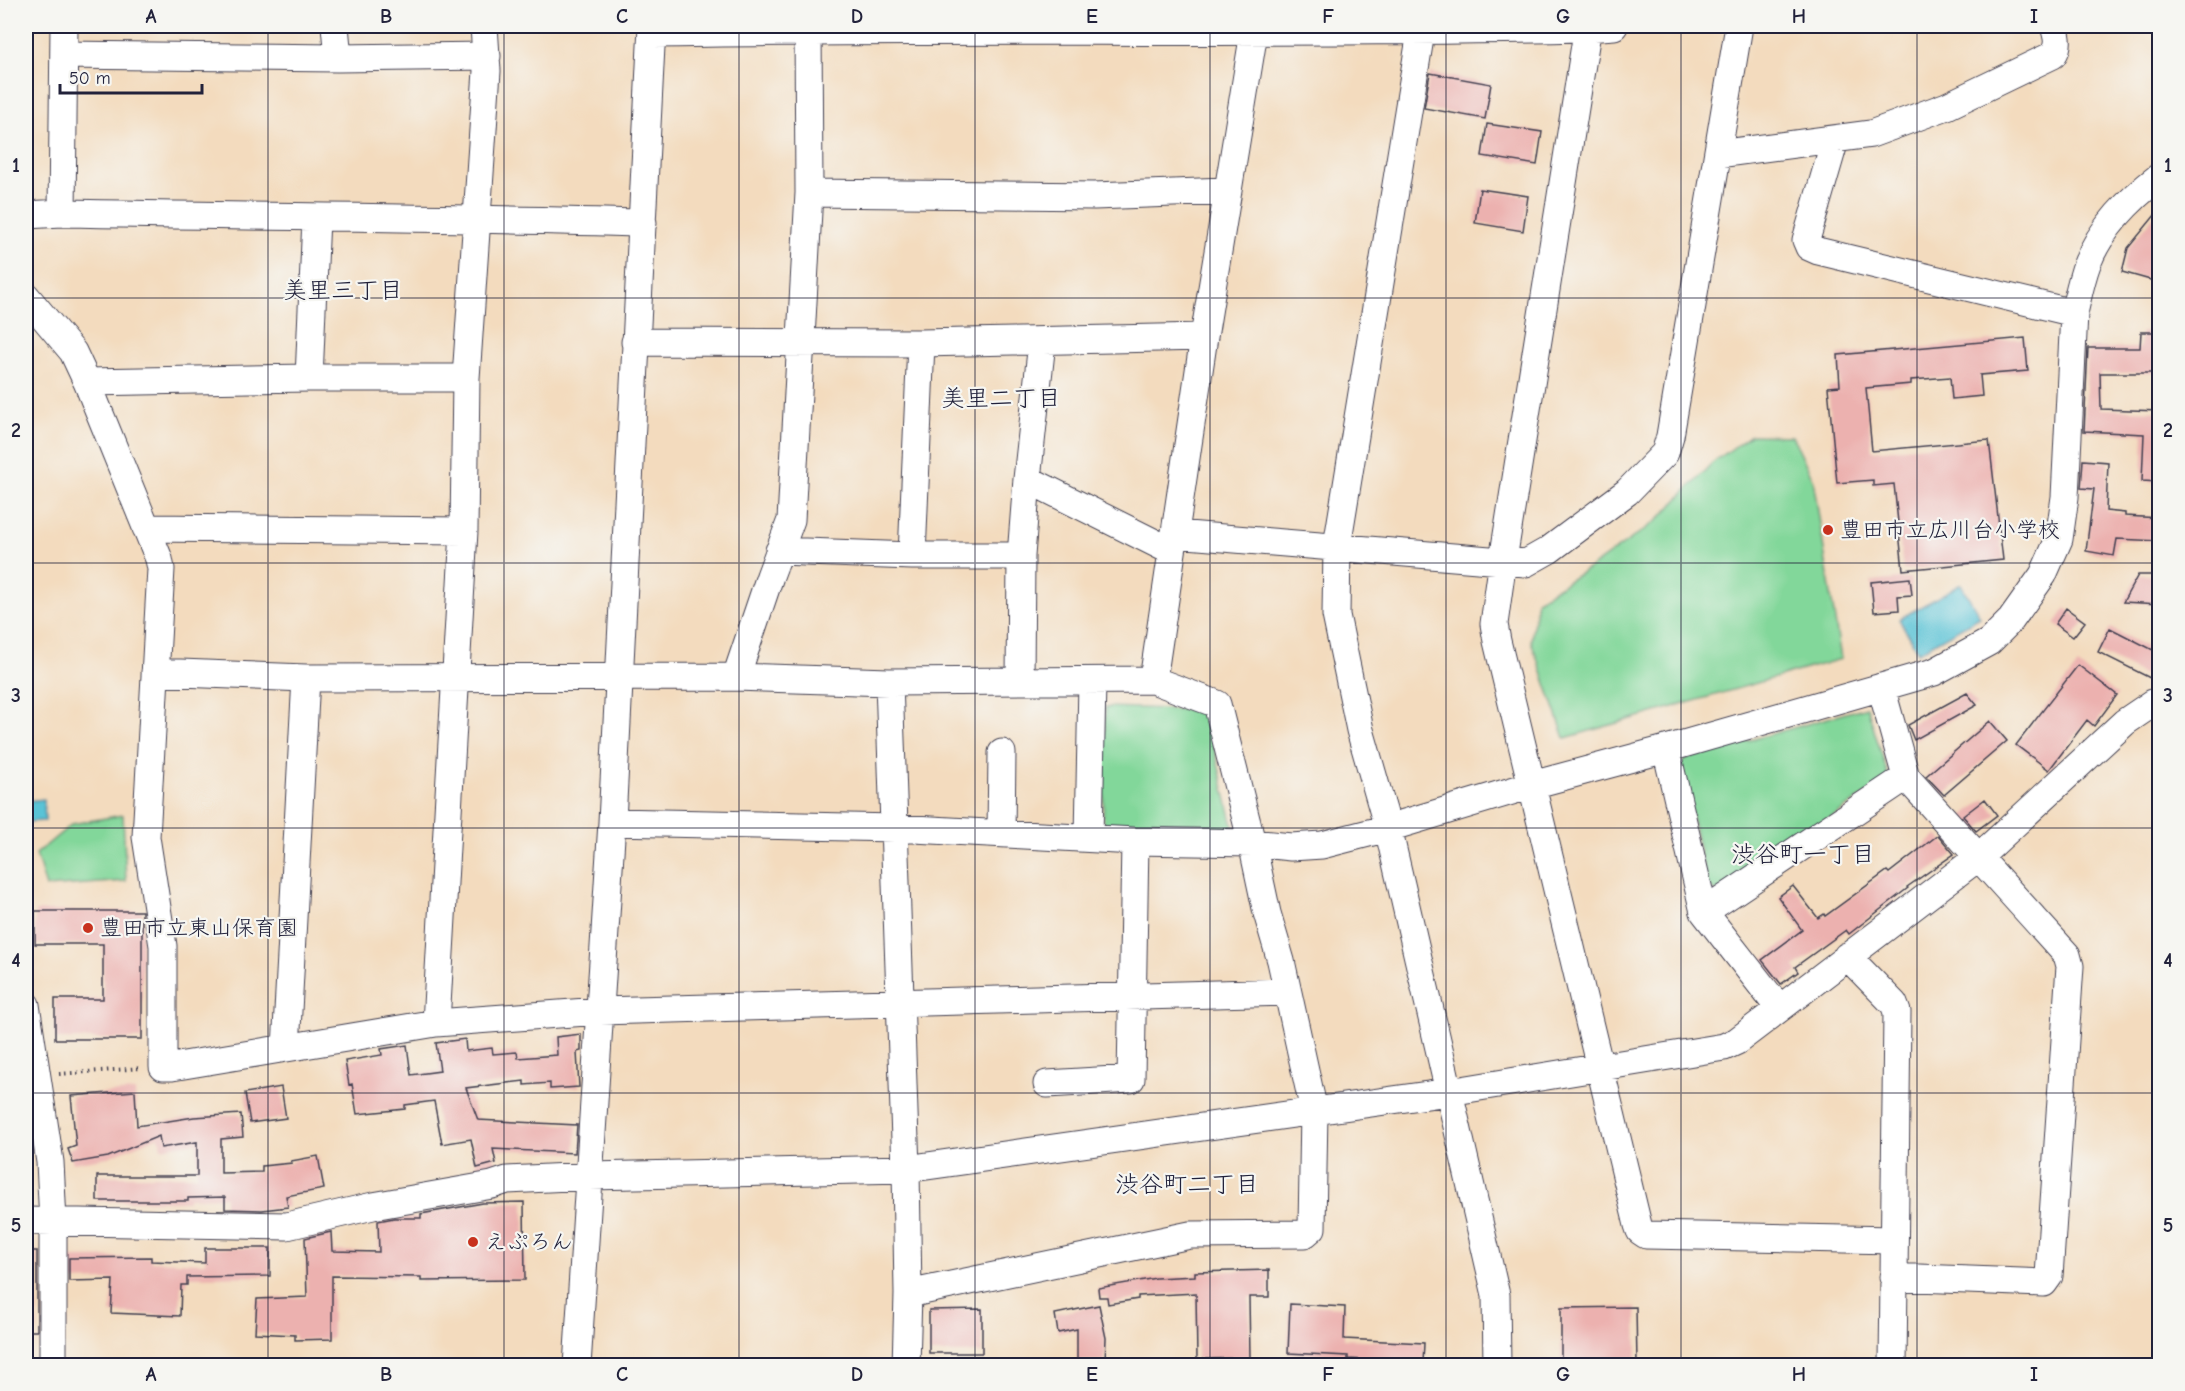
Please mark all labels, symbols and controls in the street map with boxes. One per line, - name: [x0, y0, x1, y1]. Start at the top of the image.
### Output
- text: A: [145, 5, 157, 28]
- text: B: [380, 5, 392, 28]
- text: C: [616, 5, 628, 28]
- text: D: [851, 5, 863, 28]
- text: E: [1086, 5, 1098, 28]
- text: F: [1322, 5, 1334, 28]
- text: G: [1556, 5, 1570, 28]
- text: H: [1792, 5, 1806, 28]
- text: I: [2030, 5, 2038, 28]
- scale bar: [60, 57, 202, 95]
- text: 50 m: [69, 68, 111, 89]
- text: 1: [12, 154, 20, 177]
- text: 1: [2164, 154, 2172, 177]
- district label: 美里三丁目: [283, 276, 403, 304]
- district label: 美里二丁目: [941, 384, 1061, 412]
- text: 2: [11, 419, 21, 442]
- text: 2: [2163, 419, 2173, 442]
- place label: 豊田市立広川台小学校: [1840, 517, 2060, 543]
- marker: 豊田市立広川台小学校: [1821, 523, 1835, 537]
- text: 3: [11, 684, 21, 707]
- text: 3: [2163, 684, 2173, 707]
- district label: 渋谷町一丁目: [1731, 840, 1875, 868]
- place label: 豊田市立東山保育園: [100, 915, 298, 941]
- marker: 豊田市立東山保育園: [81, 921, 95, 935]
- text: 4: [11, 949, 21, 972]
- text: 4: [2163, 949, 2173, 972]
- district label: 渋谷町二丁目: [1115, 1170, 1259, 1198]
- text: 5: [11, 1214, 21, 1237]
- text: 5: [2163, 1214, 2173, 1237]
- place label: えぷろん: [485, 1229, 573, 1255]
- marker: えぷろん: [466, 1235, 480, 1249]
- text: A: [145, 1363, 157, 1386]
- text: B: [380, 1363, 392, 1386]
- text: C: [616, 1363, 628, 1386]
- text: D: [851, 1363, 863, 1386]
- text: E: [1086, 1363, 1098, 1386]
- text: F: [1322, 1363, 1334, 1386]
- text: G: [1556, 1363, 1570, 1386]
- text: H: [1792, 1363, 1806, 1386]
- text: I: [2030, 1363, 2038, 1386]

